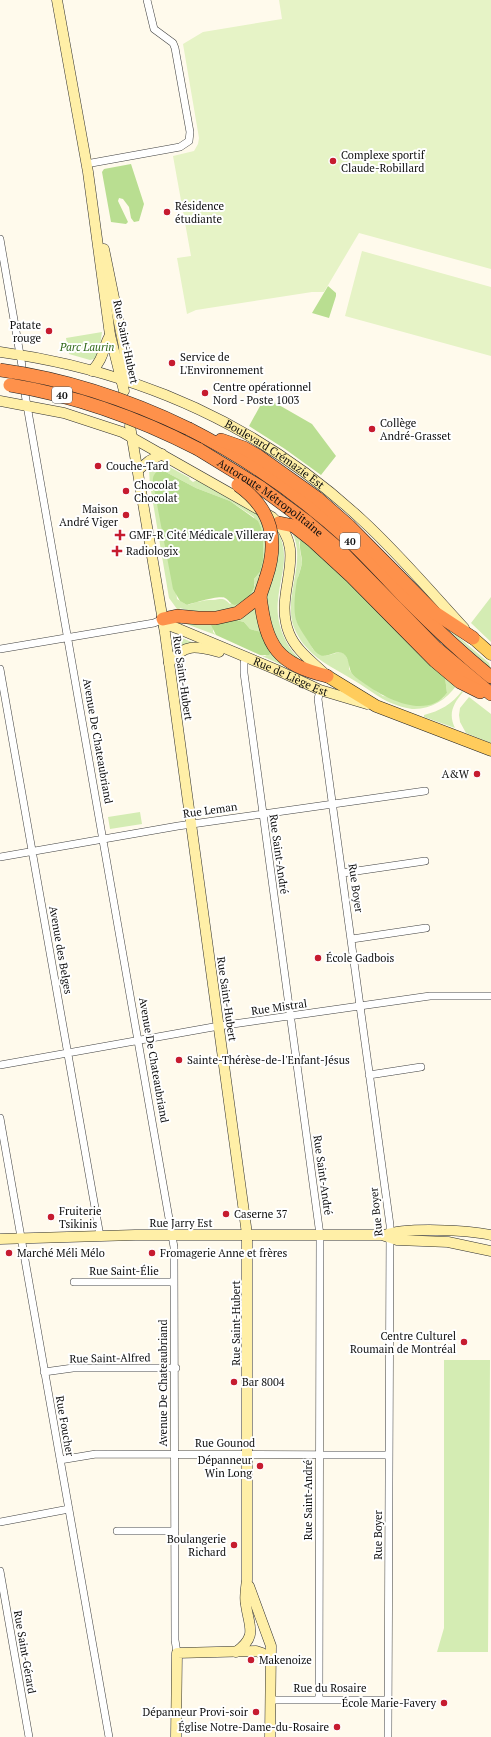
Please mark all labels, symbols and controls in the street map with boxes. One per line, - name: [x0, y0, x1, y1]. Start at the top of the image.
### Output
- place label: Complexe sportif Claude-Robillard: [341, 148, 426, 175]
- marker: Complexe sportif Claude-Robillard: [328, 156, 338, 166]
- place label: Résidence étudiante: [175, 199, 225, 226]
- marker: Résidence étudiante: [162, 207, 172, 217]
- street label: Rue Saint-Hubert: [110, 299, 142, 385]
- place label: Patate rouge: [10, 318, 41, 345]
- marker: Patate rouge: [44, 326, 54, 336]
- park label: Parc Laurin: [59, 340, 114, 354]
- place label: Service de L'Environnement: [180, 350, 264, 377]
- marker: Service de L'Environnement: [167, 358, 177, 368]
- place label: Centre opérationnel Nord - Poste 1003: [213, 380, 311, 407]
- road number: 40: [52, 387, 72, 403]
- marker: Centre opérationnel Nord - Poste 1003: [200, 388, 210, 398]
- place label: Collège André-Grasset: [380, 416, 451, 443]
- street label: Boulevard Crémazie Est: [223, 417, 327, 492]
- marker: Collège André-Grasset: [367, 424, 377, 434]
- street label: Autoroute Métropolitaine: [215, 455, 326, 540]
- place label: Couche-Tard: [106, 459, 169, 473]
- marker: Couche-Tard: [93, 461, 103, 471]
- place label: Chocolat Chocolat: [134, 478, 178, 505]
- marker: Chocolat Chocolat: [121, 486, 131, 496]
- place label: Maison André Viger: [59, 502, 119, 529]
- marker: Maison André Viger: [121, 510, 131, 520]
- place label: GMF-R Cité Médicale Villeray: [129, 528, 274, 542]
- marker: GMF-R Cité Médicale Villeray: [114, 529, 126, 541]
- road number: 40: [340, 533, 360, 549]
- place label: Radiologix: [126, 544, 179, 558]
- marker: Radiologix: [111, 545, 123, 557]
- street label: Rue Saint-Hubert: [170, 635, 196, 721]
- street label: Rue de Liège Est: [251, 654, 330, 699]
- street label: Avenue De Chateaubriand: [80, 677, 116, 805]
- place label: A&W: [442, 767, 470, 781]
- marker: A&W: [472, 769, 482, 779]
- street label: Rue Leman: [182, 799, 239, 821]
- street label: Rue Saint-André: [266, 813, 292, 895]
- street label: Rue Boyer: [346, 863, 366, 914]
- street label: Avenue des Belges: [46, 905, 76, 995]
- place label: École Gadbois: [326, 951, 395, 965]
- marker: École Gadbois: [313, 953, 323, 963]
- street label: Rue Saint-Hubert: [214, 956, 240, 1042]
- street label: Avenue De Chateaubriand: [136, 996, 172, 1124]
- street label: Rue Mistral: [250, 996, 308, 1018]
- place label: Sainte-Thérèse-de-l'Enfant-Jésus: [187, 1053, 350, 1067]
- marker: Sainte-Thérèse-de-l'Enfant-Jésus: [174, 1055, 184, 1065]
- street label: Rue Saint-André: [310, 1134, 336, 1216]
- street label: Rue Boyer: [366, 1186, 386, 1237]
- place label: Fruiterie Tsikinis: [59, 1204, 102, 1231]
- place label: Caserne 37: [234, 1207, 288, 1221]
- marker: Caserne 37: [221, 1209, 231, 1219]
- marker: Fruiterie Tsikinis: [46, 1212, 56, 1222]
- street label: Rue Jarry Est: [150, 1216, 212, 1230]
- place label: Marché Méli Mélo: [17, 1246, 105, 1260]
- place label: Fromagerie Anne et frères: [160, 1246, 288, 1260]
- marker: Marché Méli Mélo: [4, 1248, 14, 1258]
- marker: Fromagerie Anne et frères: [147, 1248, 157, 1258]
- street label: Rue Saint-Élie: [89, 1264, 159, 1278]
- street label: Rue Saint-Hubert: [229, 1280, 243, 1366]
- street label: Avenue De Chateaubriand: [156, 1320, 170, 1446]
- place label: Centre Culturel Roumain de Montréal: [350, 1329, 456, 1356]
- marker: Centre Culturel Roumain de Montréal: [459, 1337, 469, 1347]
- street label: Rue Saint-Alfred: [69, 1350, 151, 1366]
- place label: Bar 8004: [242, 1375, 285, 1389]
- marker: Bar 8004: [229, 1377, 239, 1387]
- street label: Rue Foucher: [53, 1395, 77, 1458]
- street label: Rue Gounod: [195, 1436, 255, 1450]
- place label: Dépanneur Win Long: [198, 1453, 253, 1480]
- street label: Rue Saint-André: [301, 1459, 315, 1540]
- marker: Dépanneur Win Long: [255, 1461, 265, 1471]
- street label: Rue Boyer: [371, 1510, 385, 1560]
- place label: Boulangerie Richard: [167, 1532, 226, 1559]
- marker: Boulangerie Richard: [229, 1540, 239, 1550]
- street label: Rue Saint-Gérard: [11, 1609, 39, 1695]
- place label: Makenoize: [259, 1653, 312, 1667]
- marker: Makenoize: [246, 1655, 256, 1665]
- street label: Rue du Rosaire: [294, 1681, 367, 1695]
- place label: École Marie-Favery: [342, 1696, 436, 1710]
- marker: École Marie-Favery: [439, 1698, 449, 1708]
- place label: Dépanneur Provi-soir: [142, 1705, 249, 1719]
- marker: Dépanneur Provi-soir: [251, 1707, 261, 1717]
- place label: Église Notre-Dame-du-Rosaire: [178, 1720, 329, 1734]
- marker: Église Notre-Dame-du-Rosaire: [332, 1722, 342, 1732]

